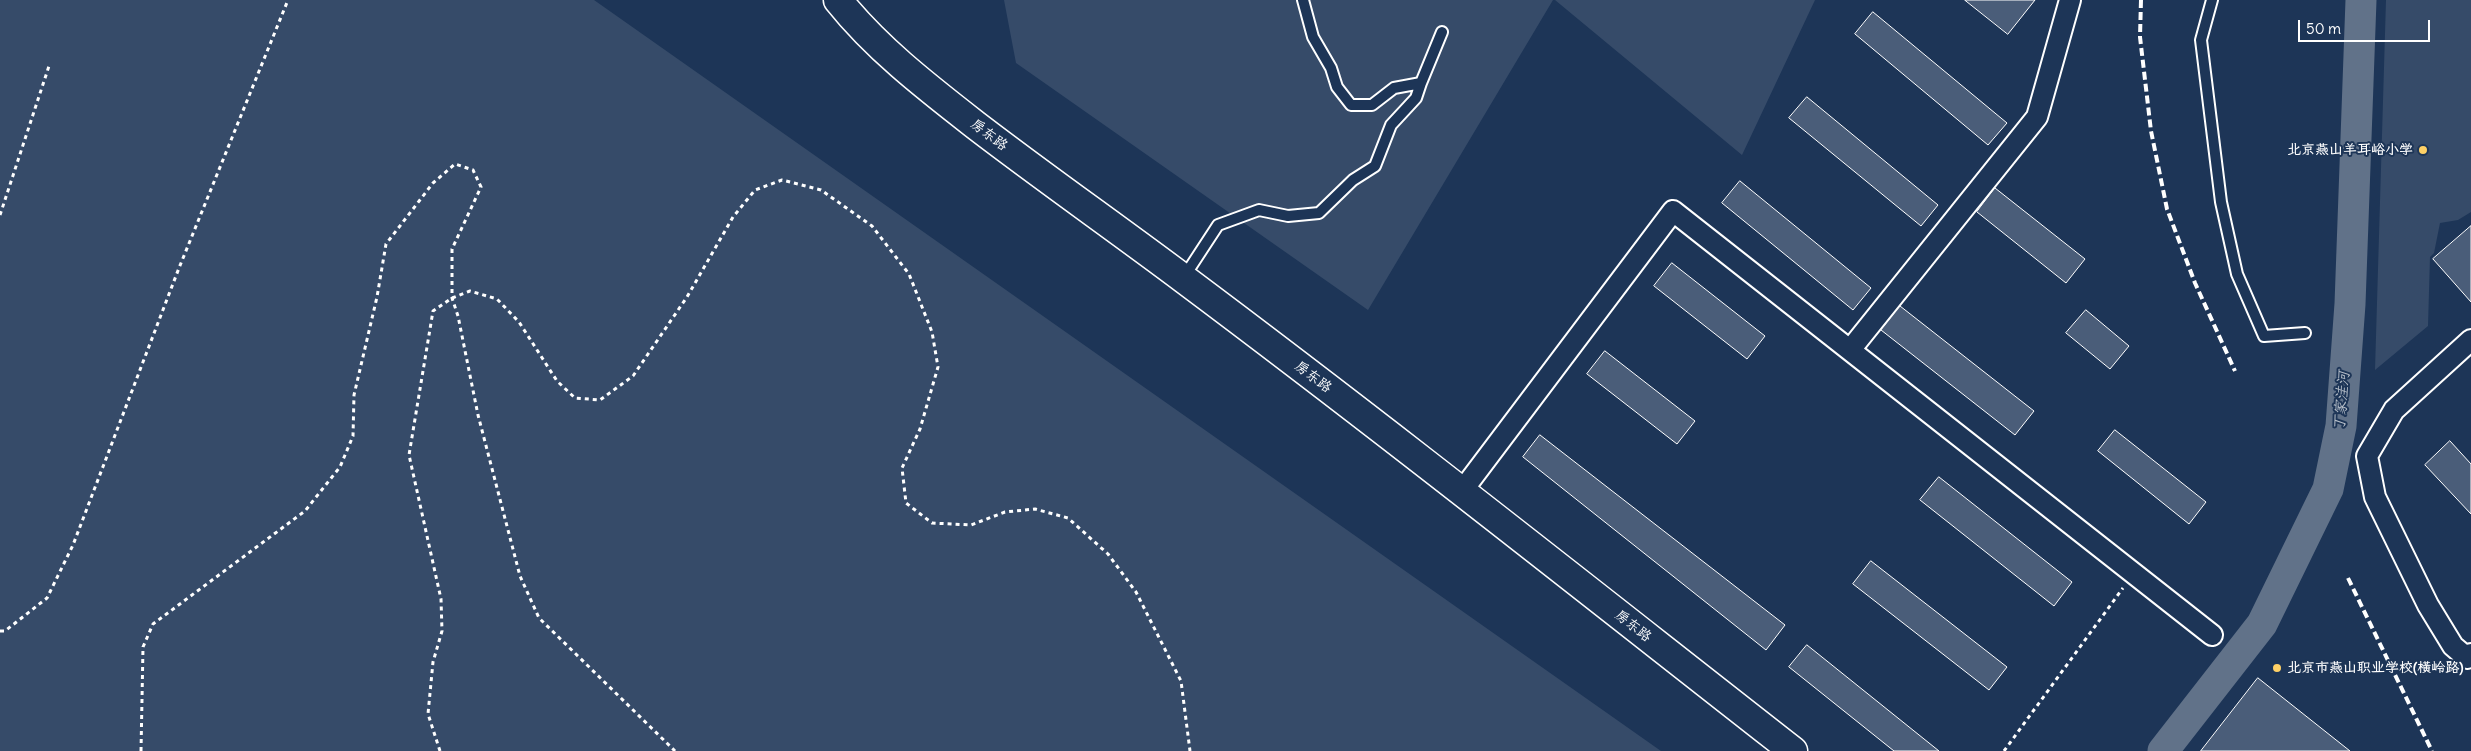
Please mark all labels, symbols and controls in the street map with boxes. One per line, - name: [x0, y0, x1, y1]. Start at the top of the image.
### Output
- scale bar: [2301, 10, 2434, 42]
- text: 50 m: [2306, 19, 2341, 38]
- street label: 房东路: [967, 116, 1011, 154]
- place label: 北京燕山羊耳峪小学: [2287, 142, 2413, 158]
- marker: 北京燕山羊耳峪小学: [2417, 144, 2429, 156]
- street label: 房东路: [1291, 358, 1335, 396]
- water label: 丁家洼河: [2330, 370, 2354, 432]
- street label: 房东路: [1611, 606, 1655, 646]
- place label: 北京市燕山职业学校(横岭路): [2287, 660, 2463, 676]
- marker: 北京市燕山职业学校(横岭路): [2271, 662, 2283, 674]

